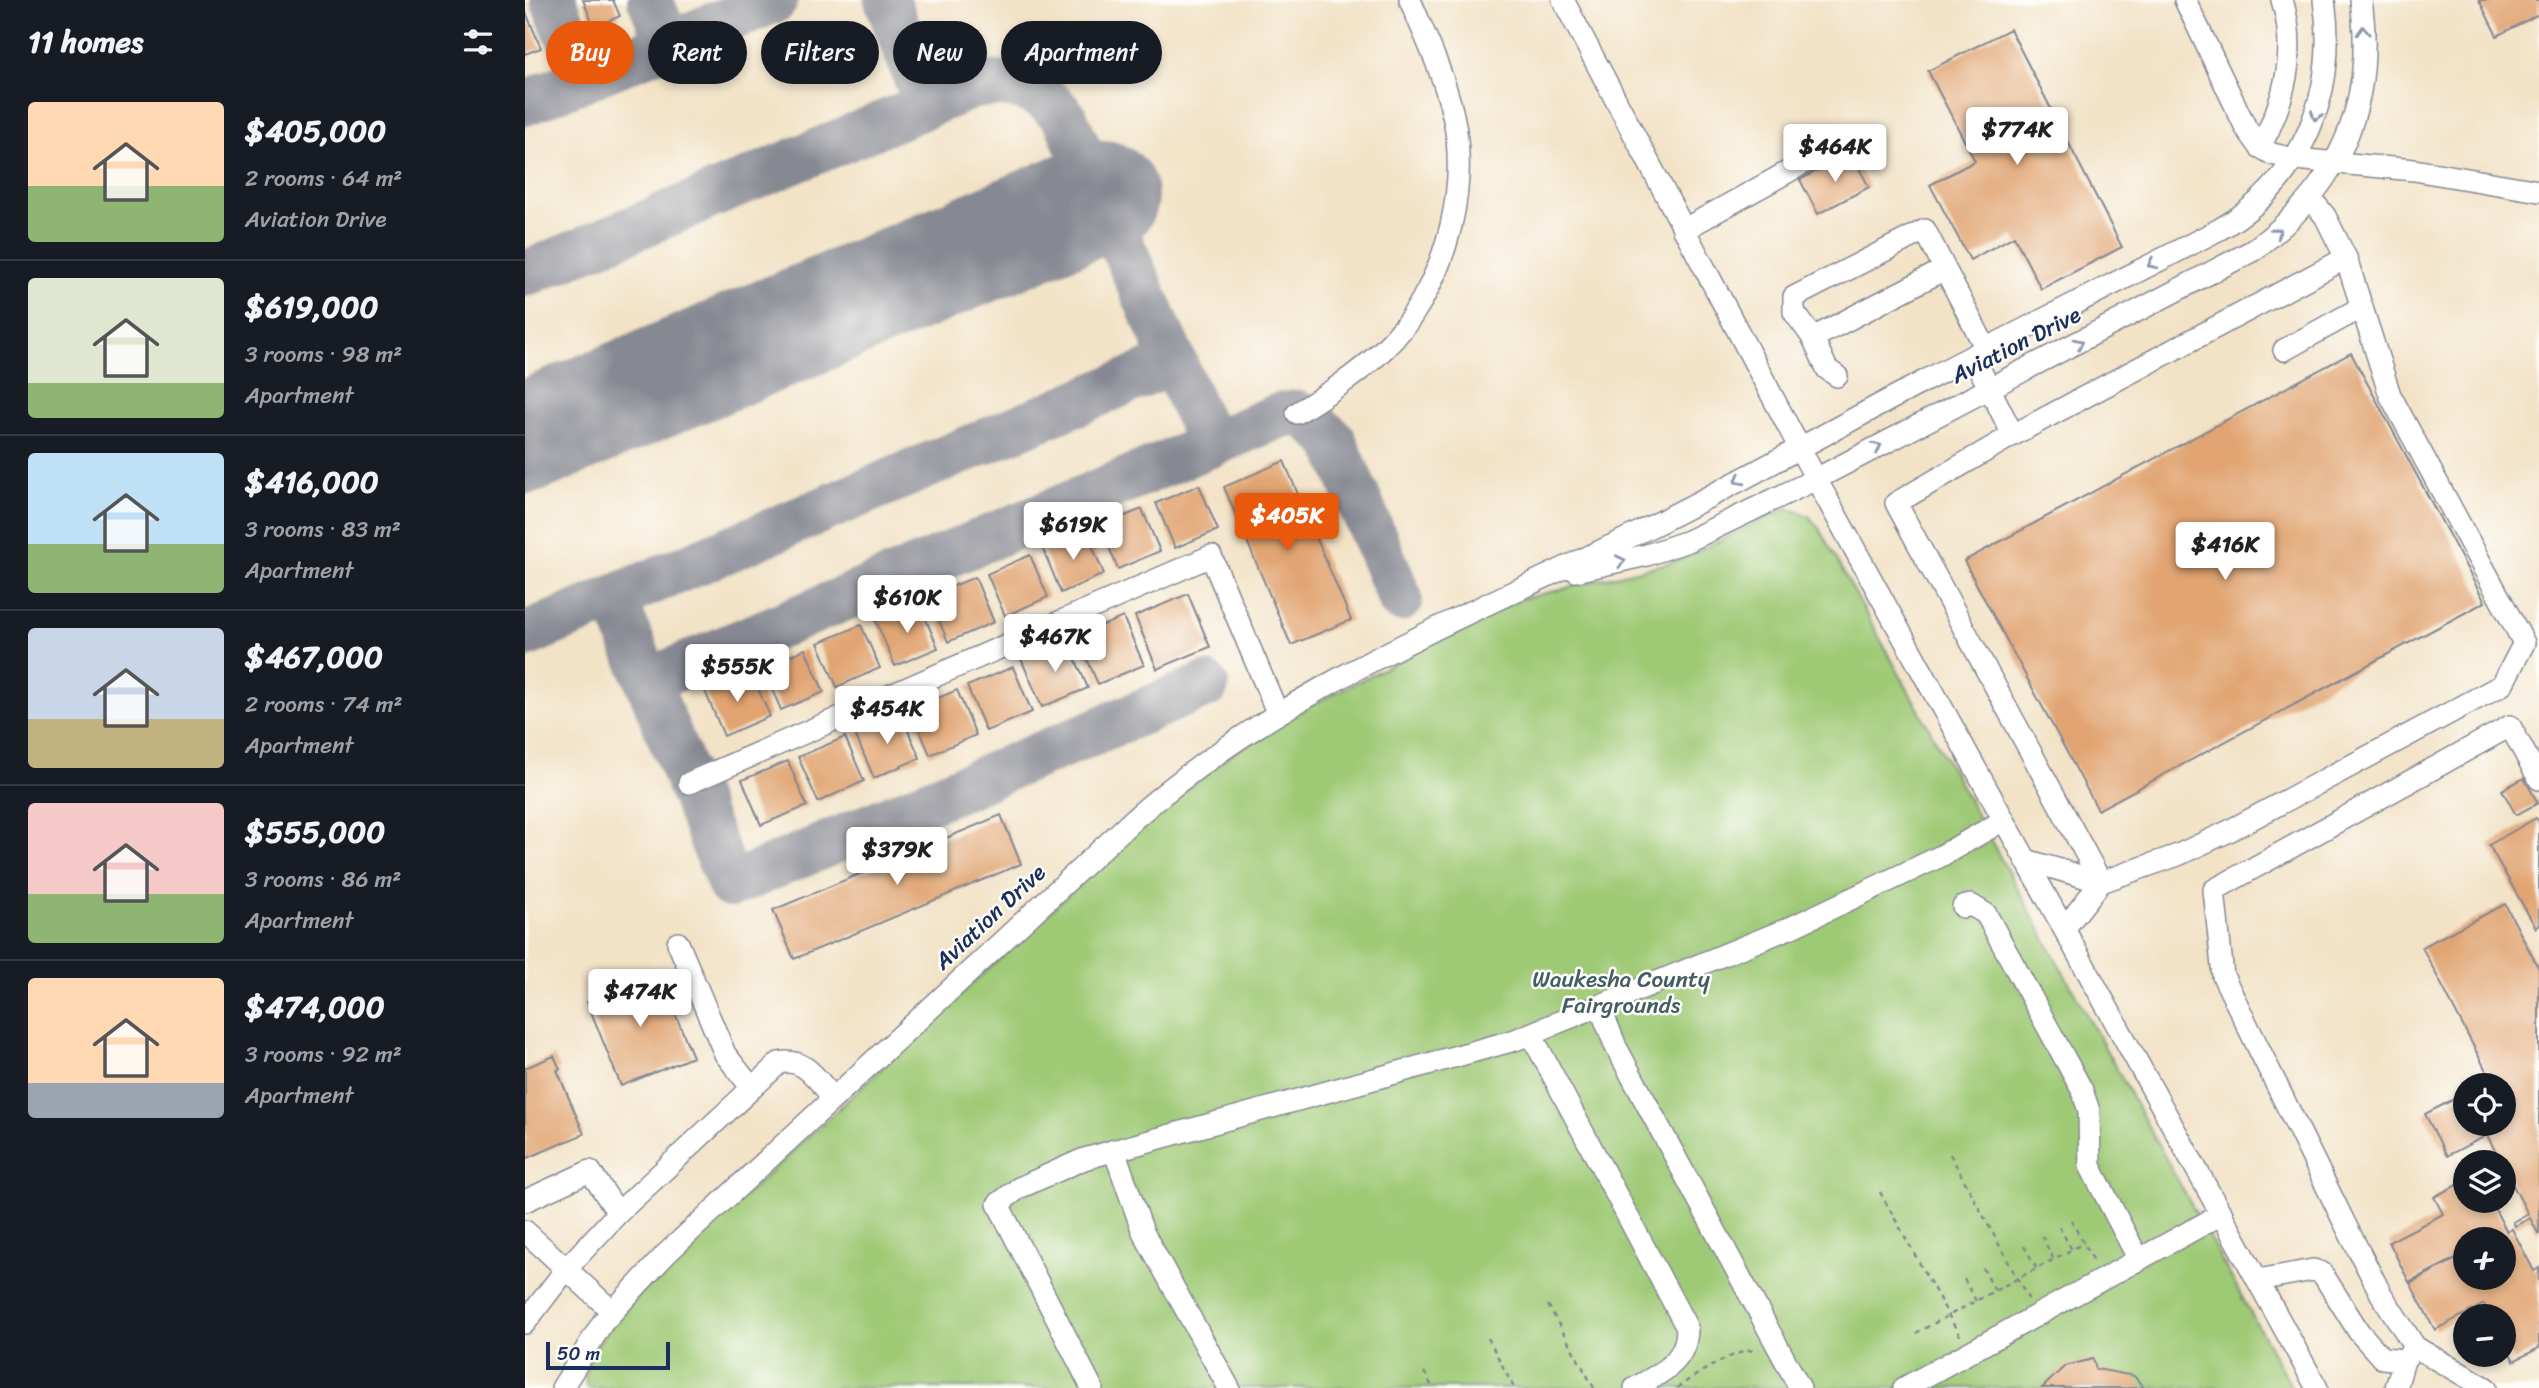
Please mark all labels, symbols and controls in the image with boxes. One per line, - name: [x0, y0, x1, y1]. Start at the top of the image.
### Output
- text: 11 homes: [28, 15, 143, 69]
- chip: Buy: [546, 21, 634, 84]
- chip: Rent: [648, 21, 747, 84]
- chip: Filters: [761, 21, 879, 84]
- chip: New: [893, 21, 987, 84]
- chip: Apartment: [1001, 21, 1162, 84]
- icon: filters: [459, 23, 497, 61]
- one-way arrow: [2356, 25, 2371, 36]
- text: $405,000: [245, 104, 386, 158]
- pin: $774K: [1968, 108, 2066, 167]
- text: $774K: [1982, 109, 2052, 150]
- one-way arrow: [2310, 109, 2324, 121]
- pin: $464K: [1786, 124, 1884, 184]
- text: $464K: [1799, 126, 1871, 167]
- icon: home: [84, 130, 168, 214]
- text: 2 rooms · 64 m²: [245, 158, 402, 199]
- text: Aviation Drive: [245, 199, 387, 240]
- one-way arrow: [2269, 228, 2282, 240]
- one-way arrow: [2147, 255, 2159, 269]
- text: $619,000: [245, 280, 378, 334]
- street label: Aviation Drive: [1943, 295, 2088, 396]
- icon: home: [84, 306, 168, 390]
- text: 3 rooms · 98 m²: [245, 334, 402, 375]
- one-way arrow: [2072, 337, 2084, 351]
- text: Apartment: [245, 375, 354, 416]
- one-way arrow: [1870, 442, 1882, 456]
- text: $416,000: [245, 455, 379, 509]
- one-way arrow: [1734, 471, 1747, 485]
- icon: home: [84, 481, 168, 565]
- pin: $405K: [1238, 494, 1336, 553]
- text: $405K: [1251, 495, 1323, 536]
- pin: $619K: [1024, 503, 1122, 562]
- text: $619K: [1040, 504, 1106, 545]
- text: 3 rooms · 83 m²: [245, 509, 401, 550]
- pin: $416K: [2176, 522, 2274, 582]
- text: $416K: [2192, 524, 2258, 565]
- text: Apartment: [245, 550, 354, 591]
- one-way arrow: [1615, 555, 1627, 569]
- pin: $610K: [858, 576, 956, 635]
- text: $610K: [874, 577, 940, 618]
- pin: $467K: [1006, 614, 1104, 674]
- text: $467K: [1020, 616, 1090, 657]
- text: $467,000: [245, 630, 383, 684]
- pin: $555K: [688, 644, 786, 704]
- text: $555K: [701, 646, 773, 687]
- icon: home: [84, 656, 168, 740]
- text: 2 rooms · 74 m²: [245, 684, 402, 725]
- pin: $454K: [838, 686, 936, 746]
- text: $454K: [851, 688, 923, 729]
- text: Apartment: [245, 725, 354, 766]
- text: $555,000: [245, 805, 385, 859]
- pin: $379K: [848, 828, 946, 887]
- text: $379K: [862, 829, 932, 870]
- icon: home: [84, 831, 168, 915]
- street label: Aviation Drive: [924, 854, 1056, 981]
- text: 3 rooms · 86 m²: [245, 859, 401, 900]
- text: Apartment: [245, 900, 354, 941]
- park label: Waukesha County Fairgrounds: [1532, 959, 1710, 1026]
- pin: $474K: [591, 970, 689, 1029]
- text: $474K: [604, 971, 676, 1012]
- text: $474,000: [245, 980, 385, 1034]
- icon: home: [84, 1006, 168, 1090]
- text: 3 rooms · 92 m²: [245, 1034, 402, 1075]
- map controls: [2453, 1073, 2516, 1367]
- button: locate: [2453, 1073, 2516, 1136]
- text: Apartment: [245, 1075, 354, 1116]
- button: layers: [2453, 1150, 2516, 1213]
- button: +: [2453, 1227, 2516, 1290]
- button: −: [2453, 1304, 2516, 1367]
- text: 50 m: [557, 1337, 600, 1370]
- scale bar: [546, 1339, 670, 1371]

